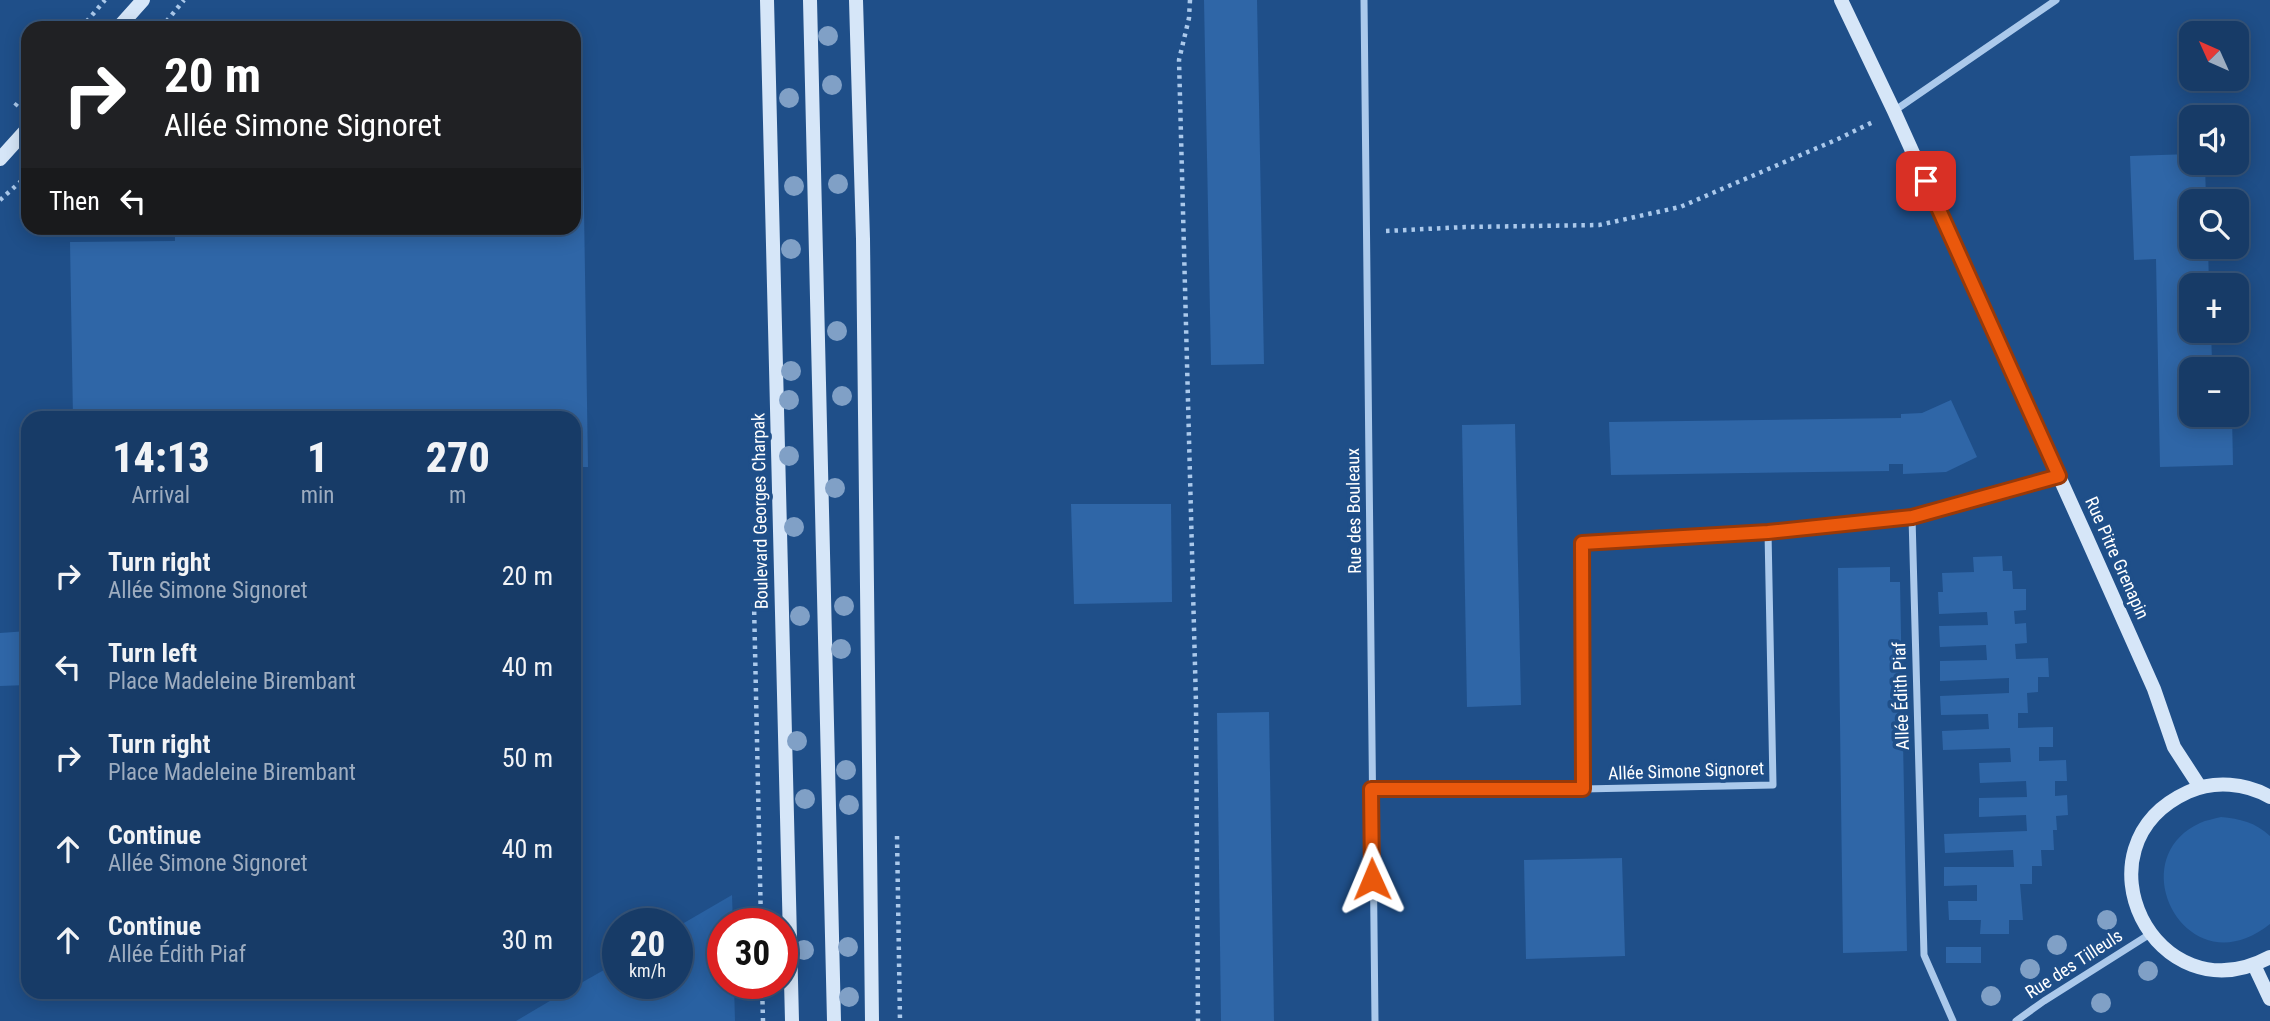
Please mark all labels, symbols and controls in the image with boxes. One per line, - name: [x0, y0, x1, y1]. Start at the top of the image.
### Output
- north arrow: [2179, 21, 2249, 91]
- map controls: [2179, 21, 2249, 427]
- text: 20 m: [164, 47, 261, 104]
- icon: right: [49, 49, 140, 140]
- button: sound: [2179, 105, 2249, 175]
- text: Allée Simone Signoret: [164, 106, 442, 144]
- pin: [1896, 151, 1956, 211]
- icon: arrive: [1907, 162, 1945, 200]
- icon: left: [114, 182, 152, 220]
- text: Then: [49, 186, 100, 216]
- button: search: [2179, 189, 2249, 259]
- button: +: [2179, 273, 2249, 343]
- button: −: [2179, 357, 2249, 427]
- street label: Boulevard Georges Charpak: [747, 413, 772, 609]
- text: 14:13: [112, 433, 209, 482]
- text: 1: [307, 433, 328, 482]
- text: 270: [426, 433, 490, 482]
- street label: Rue des Bouleaux: [1342, 448, 1365, 574]
- text: Arrival: [132, 482, 190, 509]
- text: min: [301, 482, 334, 509]
- text: m: [449, 482, 466, 509]
- street label: Rue Pitre Grenapin: [2081, 493, 2154, 622]
- text: Turn right: [108, 547, 210, 577]
- icon: right: [49, 557, 87, 595]
- text: 20 m: [502, 561, 553, 591]
- text: Allée Simone Signoret: [108, 577, 308, 604]
- text: Turn left: [108, 638, 197, 668]
- street label: Allée Édith Piaf: [1888, 641, 1913, 750]
- icon: left: [49, 648, 87, 686]
- text: 40 m: [502, 652, 553, 682]
- text: Place Madeleine Birembant: [108, 668, 356, 695]
- text: Turn right: [108, 729, 210, 759]
- icon: right: [49, 739, 87, 777]
- text: 50 m: [502, 743, 553, 773]
- street label: Allée Simone Signoret: [1608, 757, 1764, 784]
- text: Place Madeleine Birembant: [108, 759, 356, 786]
- text: Continue: [108, 820, 201, 850]
- icon: ahead: [49, 830, 87, 868]
- text: 40 m: [502, 834, 553, 864]
- position arrow: [1335, 842, 1409, 916]
- text: Allée Simone Signoret: [108, 850, 308, 877]
- speed limit sign: 30: [707, 908, 798, 999]
- text: Continue: [108, 911, 201, 941]
- icon: ahead: [49, 921, 87, 959]
- text: 20: [630, 924, 665, 965]
- street label: Rue des Tilleuls: [2021, 924, 2126, 1003]
- text: 30 m: [502, 925, 553, 955]
- text: Allée Édith Piaf: [108, 941, 246, 968]
- text: km/h: [629, 960, 666, 981]

